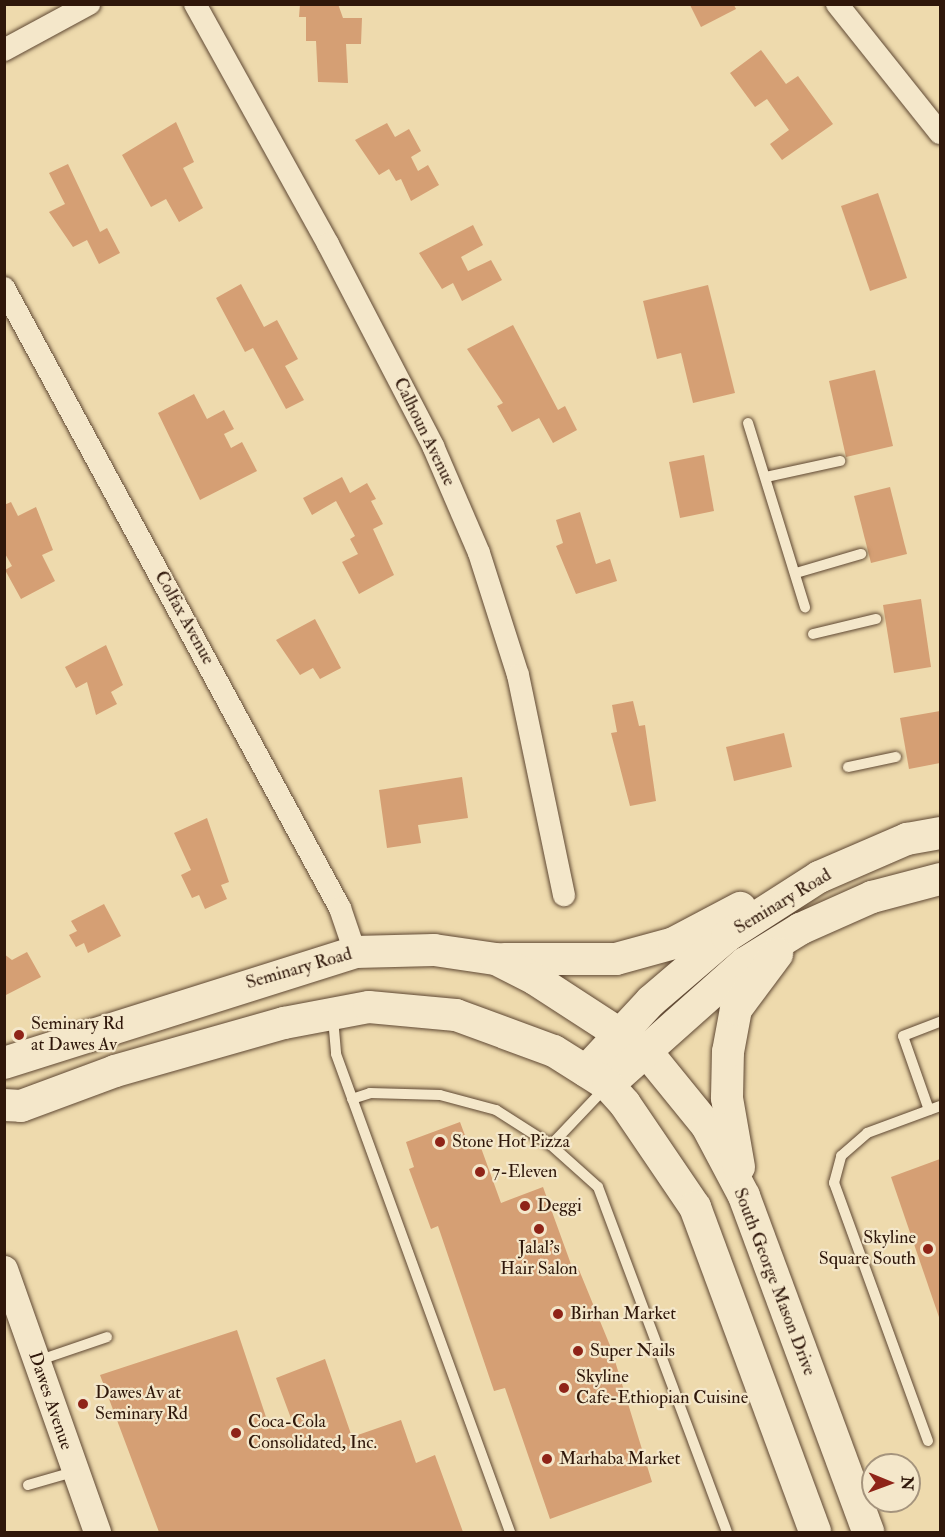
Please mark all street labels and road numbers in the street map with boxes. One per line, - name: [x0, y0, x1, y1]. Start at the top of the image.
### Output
- street label: Calhoun Avenue: [388, 374, 460, 490]
- street label: Colfax Avenue: [149, 568, 219, 668]
- street label: Seminary Road: [731, 865, 835, 939]
- street label: Seminary Road: [244, 944, 354, 994]
- street label: South George Mason Drive: [728, 1185, 820, 1379]
- street label: Dawes Avenue: [23, 1349, 77, 1453]

